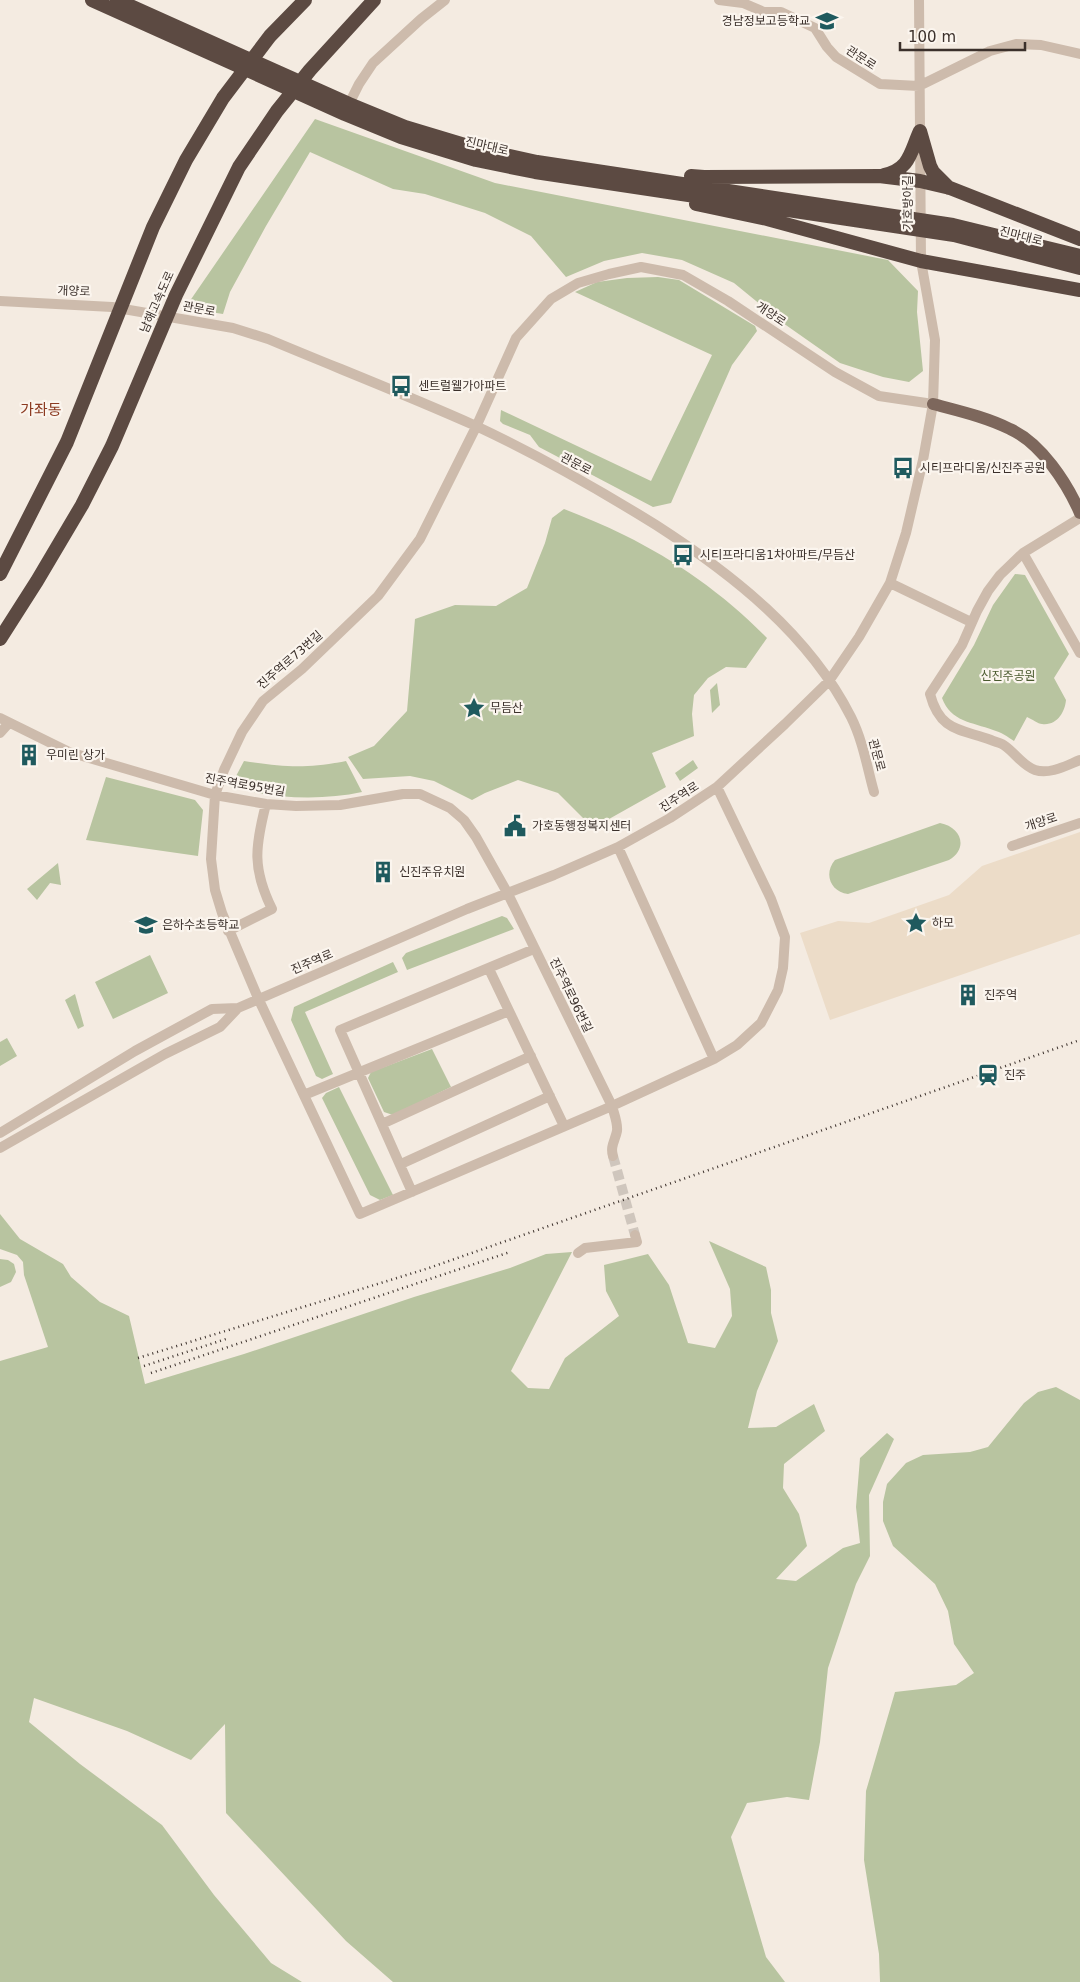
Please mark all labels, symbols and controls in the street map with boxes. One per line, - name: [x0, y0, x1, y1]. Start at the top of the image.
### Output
- school or university icon: 경남정보고등학교: [814, 8, 840, 34]
- place label: 경남정보고등학교: [722, 14, 810, 28]
- scale bar: [900, 20, 1025, 52]
- text: 100 m: [908, 28, 956, 46]
- street label: 관문로: [843, 43, 879, 73]
- street label: 진마대로: [464, 134, 510, 158]
- street label: 가호방아길: [901, 175, 915, 231]
- street label: 진마대로: [998, 224, 1044, 248]
- street label: 남해고속도로: [137, 269, 177, 335]
- street label: 개양로: [57, 283, 91, 299]
- street label: 관문로: [181, 299, 217, 319]
- street label: 개양로: [753, 299, 789, 329]
- bus stop icon: 센트럴웰가아파트: [388, 373, 414, 399]
- place label: 센트럴웰가아파트: [418, 379, 506, 393]
- district label: 가좌동: [20, 401, 62, 419]
- street label: 관문로: [558, 450, 594, 478]
- bus stop icon: 시티프라디움/신진주공원: [890, 455, 916, 481]
- place label: 시티프라디움/신진주공원: [920, 461, 1045, 475]
- bus stop icon: 시티프라디움1차아파트/무듬산: [670, 542, 696, 568]
- place label: 시티프라디움1차아파트/무듬산: [700, 548, 855, 562]
- street label: 진주역로73번길: [255, 628, 325, 692]
- park label: 신진주공원: [980, 669, 1036, 683]
- place icon: 무듬산: [461, 695, 487, 721]
- place label: 무듬산: [490, 701, 523, 715]
- street label: 관문로: [866, 737, 888, 773]
- building icon: 우미린 상가: [16, 742, 42, 768]
- place label: 우미린 상가: [46, 748, 105, 762]
- street label: 진주역로95번길: [204, 771, 286, 799]
- street label: 진주역로: [657, 779, 701, 815]
- street label: 개양로: [1023, 810, 1059, 834]
- public building icon: 가호동행정복지센터: [502, 813, 528, 839]
- place label: 가호동행정복지센터: [532, 819, 631, 833]
- building icon: 신진주유치원: [370, 859, 396, 885]
- place label: 신진주유치원: [399, 865, 465, 879]
- place icon: 하모: [903, 910, 929, 936]
- school or university icon: 은하수초등학교: [133, 912, 159, 938]
- place label: 하모: [932, 916, 954, 930]
- place label: 은하수초등학교: [162, 918, 239, 932]
- street label: 진주역로: [289, 947, 335, 977]
- street label: 진주역로96번길: [547, 955, 595, 1035]
- building icon: 진주역: [955, 982, 981, 1008]
- place label: 진주역: [984, 988, 1017, 1002]
- station icon: 진주: [975, 1062, 1001, 1088]
- place label: 진주: [1004, 1068, 1026, 1082]

